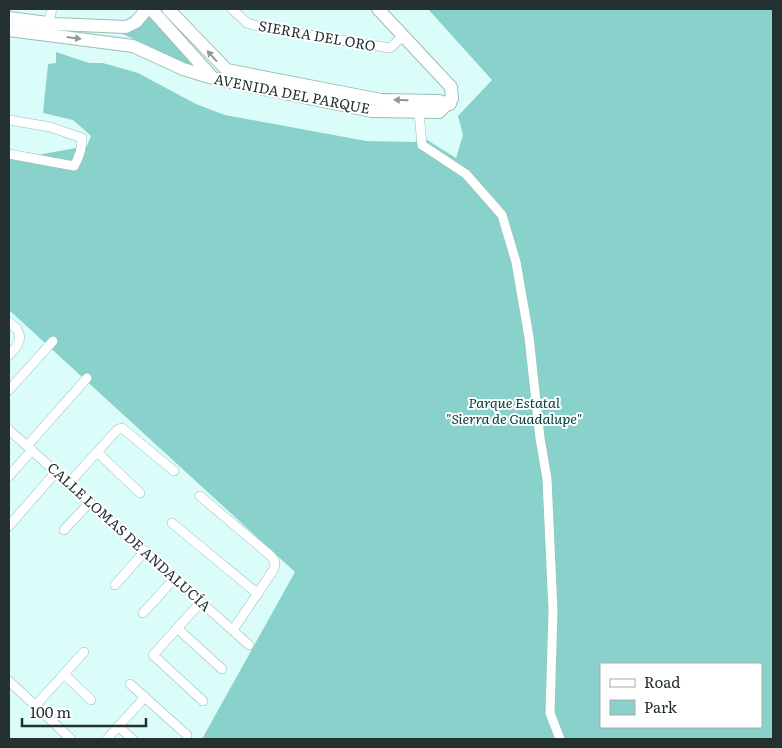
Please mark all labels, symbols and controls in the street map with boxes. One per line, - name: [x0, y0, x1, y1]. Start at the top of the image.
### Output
- street label: SIERRA DEL ORO: [257, 15, 377, 55]
- one-way arrow: [67, 34, 83, 42]
- one-way arrow: [206, 51, 218, 63]
- street label: AVENIDA DEL PARQUE: [213, 68, 372, 118]
- one-way arrow: [393, 96, 409, 104]
- park label: Parque Estatal "Sierra de Guadalupe": [446, 392, 582, 428]
- street label: CALLE LOMAS DE ANDALUCÍA: [43, 457, 216, 616]
- legend: [600, 663, 762, 728]
- text: Road: [644, 670, 680, 693]
- text: Park: [644, 695, 678, 718]
- scale bar: [22, 696, 146, 728]
- text: 100 m: [30, 700, 71, 723]

